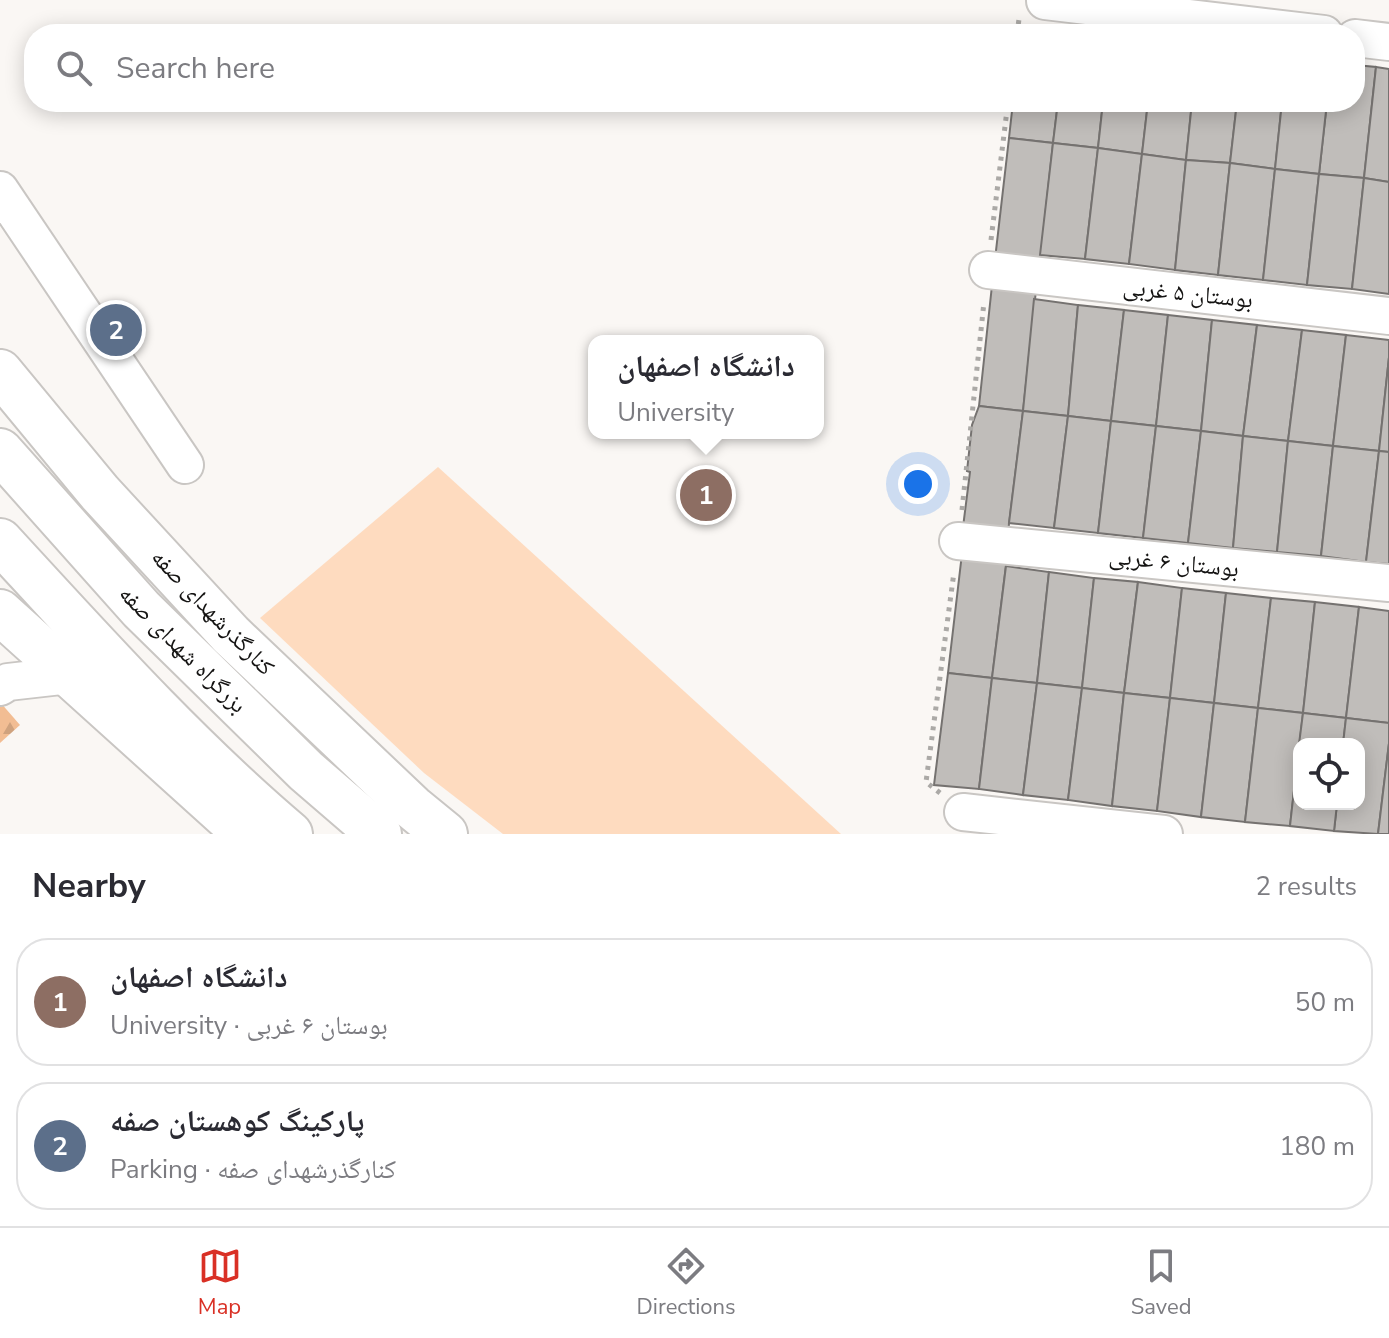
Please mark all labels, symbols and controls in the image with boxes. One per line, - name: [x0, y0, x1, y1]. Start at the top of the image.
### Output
- search box: [24, 24, 1365, 112]
- icon: search: [52, 46, 96, 90]
- text: Search here: [116, 48, 275, 89]
- street label: بوستان ۵ غربی: [1121, 270, 1255, 316]
- pin: 2: [90, 300, 142, 360]
- popup: [588, 335, 824, 439]
- text: دانشگاه اصفهان: [617, 346, 795, 387]
- text: University: [617, 395, 734, 430]
- your location: [898, 464, 938, 504]
- pin: 1: [680, 465, 732, 525]
- street label: بوستان ۶ غربی: [1107, 539, 1241, 585]
- street label: کنارگذرشهدای صفه: [144, 542, 282, 682]
- street label: بزرگراه شهدای صفه: [112, 578, 254, 720]
- map controls: [1293, 738, 1365, 810]
- button: locate: [1293, 738, 1365, 810]
- text: Nearby: [32, 863, 146, 909]
- text: 2 results: [1256, 869, 1357, 904]
- text: دانشگاه اصفهان: [110, 957, 288, 998]
- text: 1: [52, 985, 68, 1020]
- text: 50 m: [1295, 985, 1355, 1020]
- text: University · بوستان ۶ غربی: [110, 1008, 388, 1043]
- text: پارکینگ کوهستان صفه: [110, 1101, 364, 1142]
- text: 2: [52, 1129, 68, 1164]
- text: 180 m: [1279, 1129, 1355, 1164]
- text: Parking · کنارگذرشهدای صفه: [110, 1152, 396, 1187]
- tab: Map: [198, 1244, 242, 1322]
- tab: Directions: [637, 1244, 736, 1322]
- tab: Saved: [1131, 1244, 1191, 1322]

